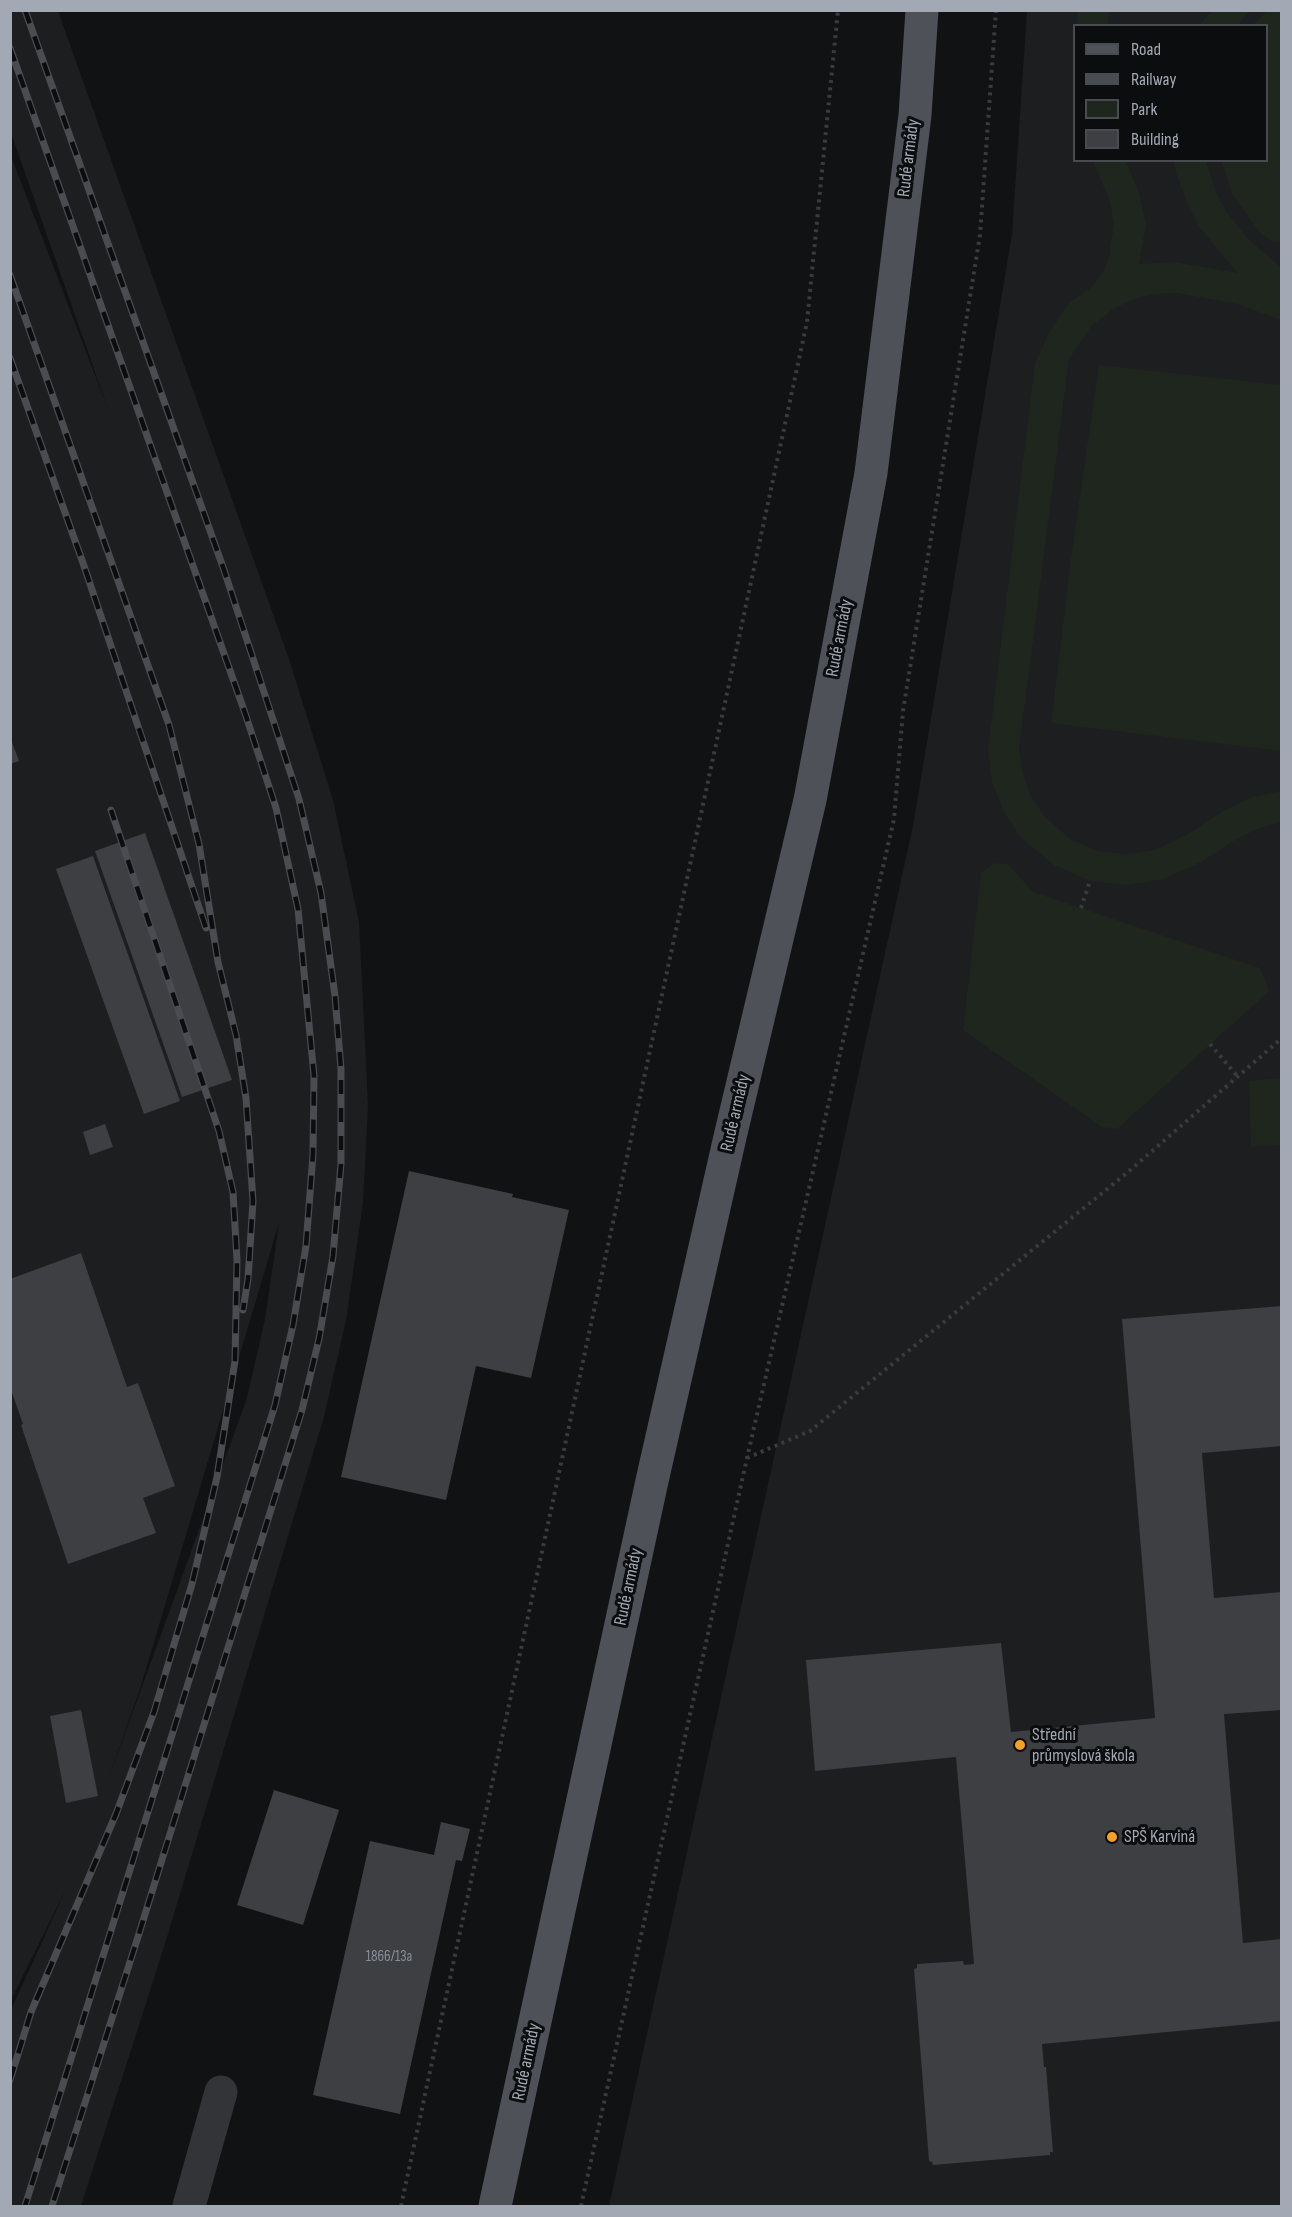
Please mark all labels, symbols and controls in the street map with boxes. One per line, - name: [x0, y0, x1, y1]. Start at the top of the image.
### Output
- legend: [1073, 24, 1268, 162]
- text: Road: [1131, 39, 1161, 60]
- text: Railway: [1131, 69, 1176, 90]
- text: Park: [1131, 99, 1157, 120]
- street label: Rudé armády: [893, 118, 925, 198]
- text: Building: [1131, 129, 1179, 150]
- street label: Rudé armády: [822, 597, 858, 679]
- street label: Rudé armády: [717, 1072, 755, 1154]
- street label: Rudé armády: [610, 1546, 648, 1628]
- place label: Střední průmyslová škola: [1032, 1724, 1135, 1766]
- marker: Střední průmyslová škola: [1013, 1738, 1027, 1752]
- place label: SPŠ Karviná: [1124, 1826, 1195, 1848]
- marker: SPŠ Karviná: [1105, 1830, 1119, 1844]
- house number: 1866/13a: [366, 1948, 412, 1966]
- street label: Rudé armády: [508, 2021, 546, 2103]

